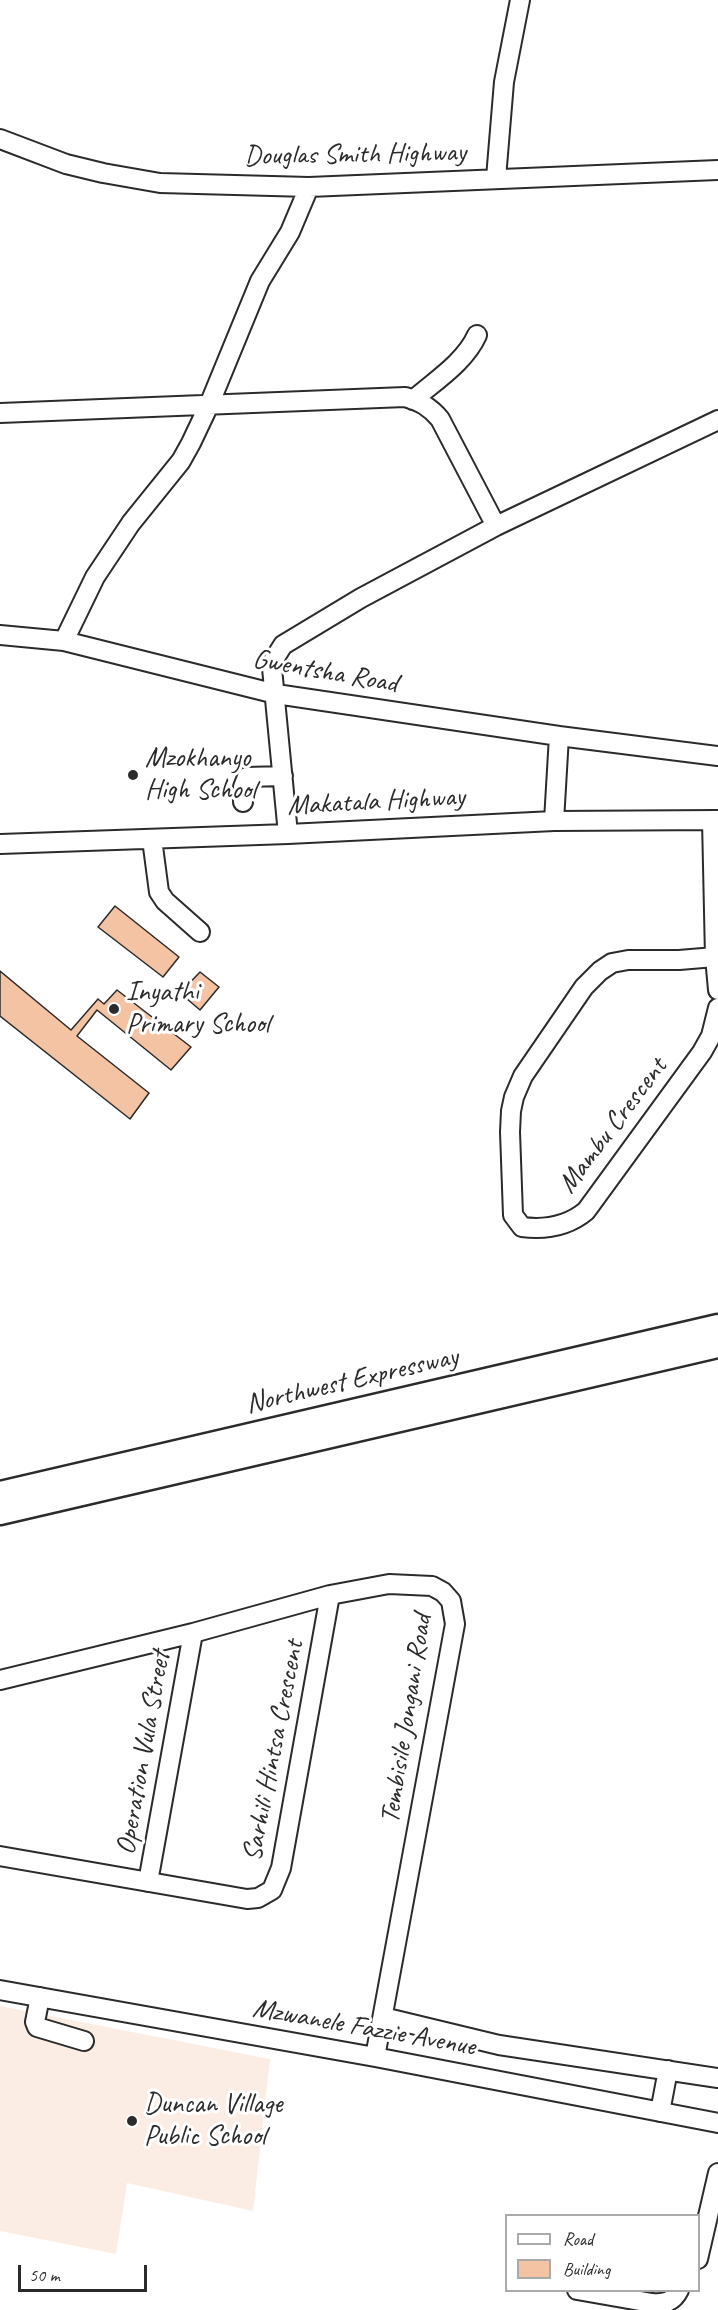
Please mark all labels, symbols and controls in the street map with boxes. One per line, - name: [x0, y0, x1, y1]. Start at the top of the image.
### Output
- street label: Douglas Smith Highway: [244, 136, 466, 174]
- street label: Gwentsha Road: [250, 643, 400, 701]
- place label: Mzokhanyo High School: [145, 742, 256, 808]
- marker: Mzokhanyo High School: [126, 768, 140, 782]
- street label: Makatala Highway: [286, 781, 466, 823]
- place label: Inyathi Primary School: [126, 976, 269, 1042]
- marker: Inyathi Primary School: [107, 1002, 121, 1016]
- street label: Mambu Crescent: [551, 1052, 675, 1200]
- street label: Northwest Expressway: [243, 1340, 461, 1422]
- street label: Tembisile Jongani Road: [374, 1612, 440, 1826]
- street label: Sarhili Hintsa Crescent: [236, 1638, 312, 1864]
- street label: Operation Vula Street: [110, 1649, 178, 1857]
- street label: Mzwanele Fazzie Avenue: [250, 1992, 478, 2064]
- place label: Duncan Village Public School: [144, 2088, 282, 2154]
- marker: Duncan Village Public School: [125, 2114, 139, 2128]
- legend: [505, 2214, 700, 2292]
- text: Road: [563, 2228, 593, 2250]
- scale bar: [21, 2253, 150, 2291]
- text: Building: [563, 2258, 610, 2280]
- text: 50 m: [29, 2264, 60, 2286]

